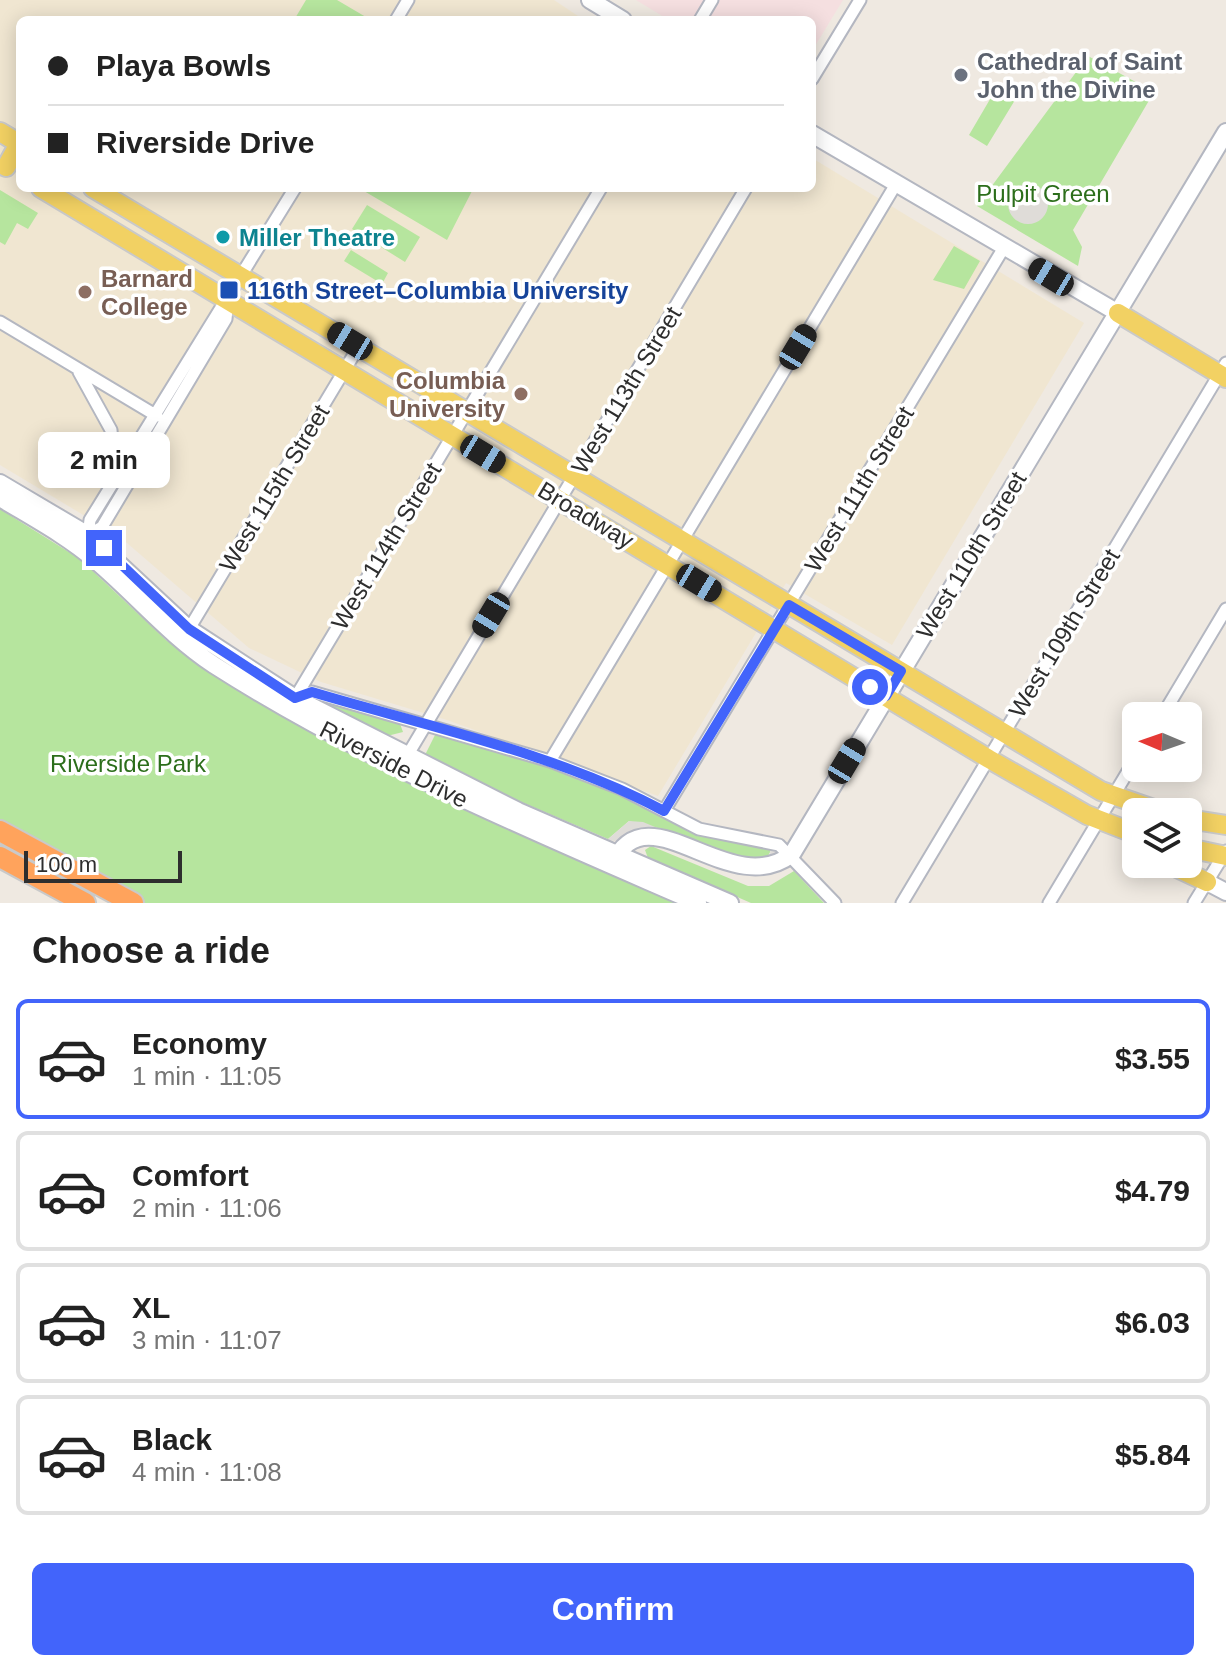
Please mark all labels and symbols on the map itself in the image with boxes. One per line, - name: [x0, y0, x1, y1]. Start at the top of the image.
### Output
- place label: Cathedral of Saint John the Divine: [977, 48, 1182, 103]
- marker: Cathedral of Saint John the Divine: [952, 66, 970, 84]
- park label: Pulpit Green: [976, 180, 1110, 207]
- place label: Miller Theatre: [239, 224, 395, 251]
- marker: Miller Theatre: [214, 228, 232, 246]
- car: [1024, 254, 1078, 300]
- place label: Barnard College: [101, 265, 193, 320]
- place label: 116th Street–Columbia University: [247, 277, 629, 304]
- marker: 116th Street–Columbia University: [218, 279, 240, 301]
- marker: Barnard College: [76, 283, 94, 301]
- street label: West 113th Street: [566, 301, 687, 478]
- car: [323, 318, 377, 364]
- car: [775, 320, 821, 374]
- place label: Columbia University: [389, 367, 506, 422]
- marker: Columbia University: [512, 385, 530, 403]
- street label: West 115th Street: [214, 399, 335, 576]
- street label: West 111th Street: [799, 401, 919, 577]
- car: [456, 431, 510, 477]
- callout: 2 min: [38, 432, 170, 488]
- street label: West 114th Street: [326, 457, 447, 634]
- street label: West 110th Street: [911, 466, 1032, 643]
- street label: Broadway: [533, 476, 639, 554]
- route end: [86, 530, 122, 566]
- street label: West 109th Street: [1003, 544, 1125, 722]
- car: [672, 560, 726, 606]
- car: [468, 588, 514, 642]
- route start: [852, 669, 888, 705]
- north arrow: [1122, 702, 1202, 782]
- street label: Riverside Drive: [315, 715, 473, 813]
- car: [824, 734, 870, 788]
- park label: Riverside Park: [50, 750, 207, 777]
- scale bar: [24, 847, 182, 883]

